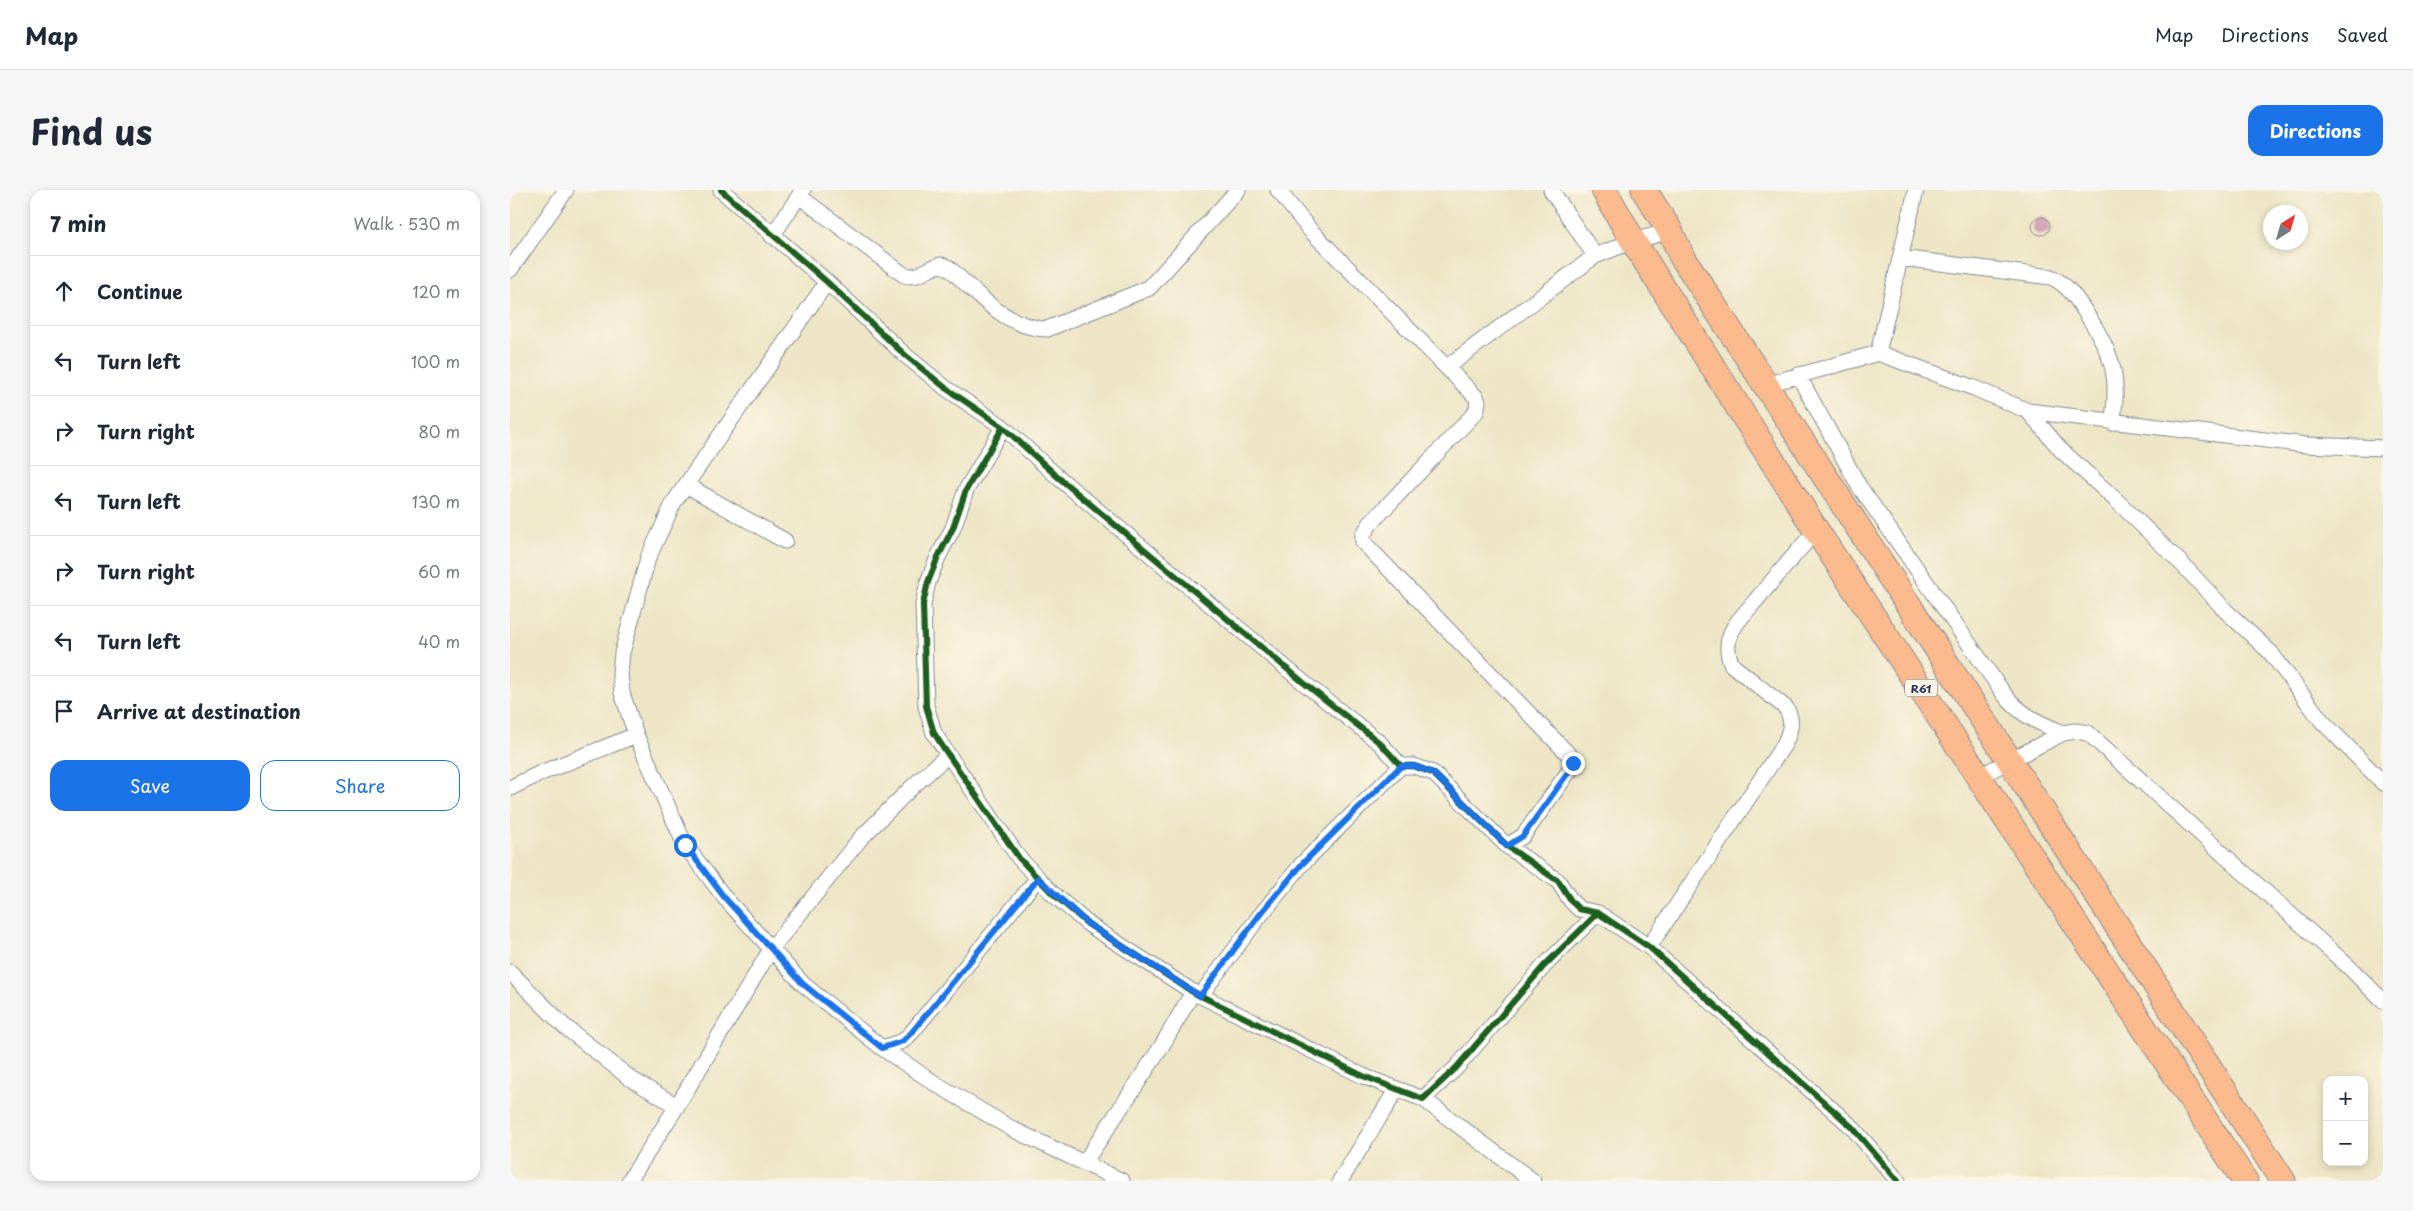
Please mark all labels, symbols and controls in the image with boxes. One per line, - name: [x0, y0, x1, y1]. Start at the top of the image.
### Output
- text: Map: [25, 17, 78, 53]
- text: Map: [2155, 21, 2193, 48]
- text: Directions: [2221, 21, 2309, 48]
- text: Saved: [2337, 21, 2388, 48]
- text: Find us: [30, 104, 152, 157]
- button: Directions: [2248, 105, 2383, 156]
- north arrow: [2263, 205, 2308, 250]
- text: 7 min: [50, 207, 106, 239]
- text: Walk · 530 m: [353, 211, 460, 235]
- icon: ahead: [50, 277, 78, 305]
- text: Continue: [97, 277, 183, 305]
- text: 120 m: [413, 279, 460, 303]
- icon: left: [50, 347, 78, 375]
- text: Turn left: [97, 347, 181, 375]
- text: 100 m: [411, 349, 460, 373]
- icon: right: [50, 417, 78, 445]
- text: Turn right: [97, 417, 195, 445]
- text: 80 m: [418, 419, 460, 443]
- icon: left: [50, 487, 78, 515]
- text: Turn left: [97, 487, 181, 515]
- text: 130 m: [412, 489, 460, 513]
- icon: right: [50, 557, 78, 585]
- text: Turn right: [97, 557, 195, 585]
- text: 60 m: [418, 559, 460, 583]
- icon: left: [50, 627, 78, 655]
- text: Turn left: [97, 627, 181, 655]
- text: 40 m: [418, 629, 460, 653]
- road number: R61: [1905, 679, 1937, 696]
- icon: arrive: [50, 697, 78, 725]
- text: Arrive at destination: [97, 697, 301, 725]
- route end: [1562, 752, 1585, 775]
- button: Save: [50, 760, 250, 811]
- button: Share: [260, 760, 460, 811]
- route start: [674, 834, 697, 857]
- map controls: [2323, 1076, 2368, 1166]
- button: +: [2323, 1076, 2368, 1121]
- button: −: [2323, 1121, 2368, 1166]

